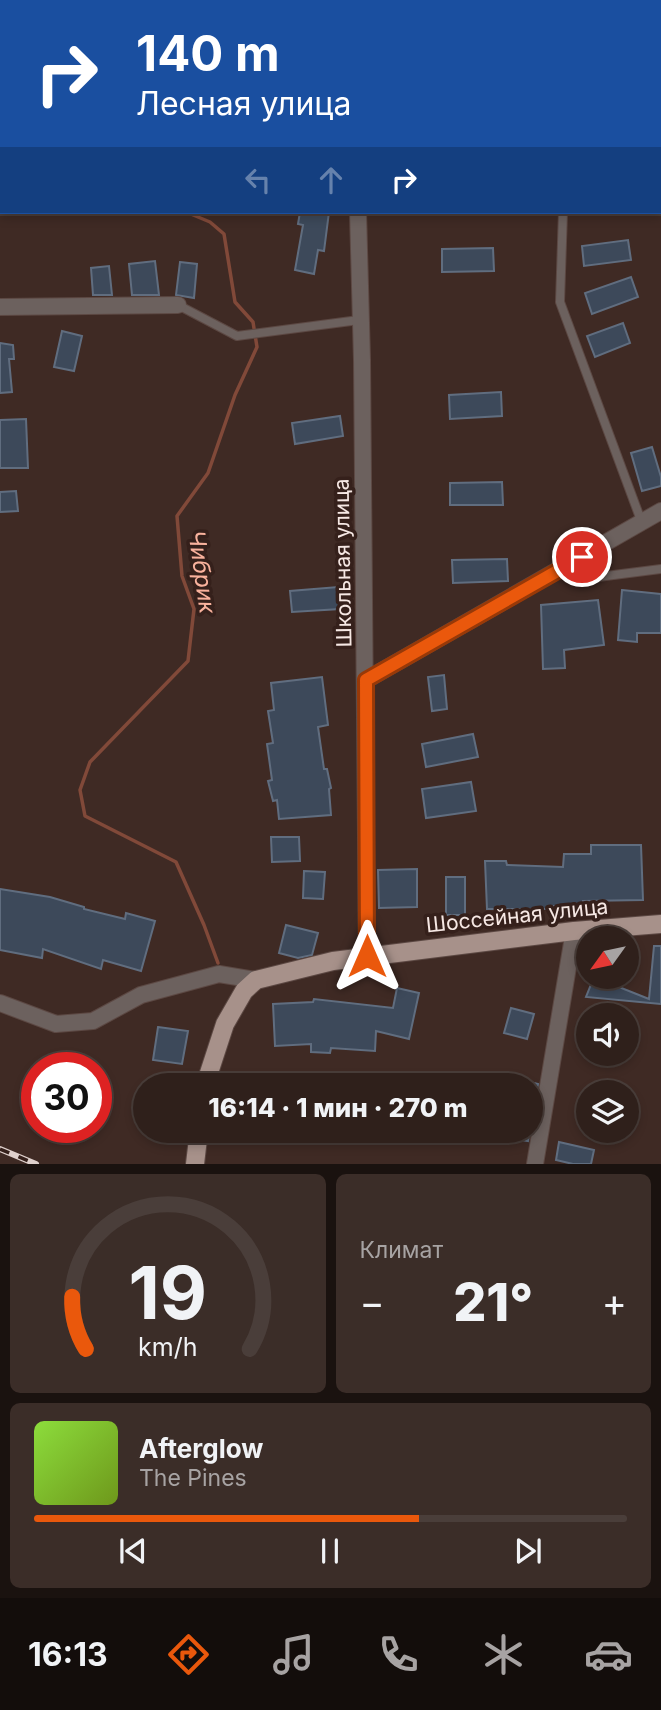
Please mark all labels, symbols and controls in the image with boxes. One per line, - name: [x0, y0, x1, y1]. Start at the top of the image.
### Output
- text: 140 m: [136, 24, 280, 83]
- icon: right: [21, 28, 112, 119]
- text: Лесная улица: [136, 84, 351, 123]
- icon: left: [239, 161, 277, 199]
- icon: ahead: [312, 161, 350, 199]
- icon: right: [385, 161, 423, 199]
- street label: Школьная улица: [329, 478, 356, 648]
- pin: [552, 527, 612, 587]
- water label: Чибрик: [182, 529, 222, 617]
- icon: arrive: [563, 538, 601, 576]
- street label: Шоссейная улица: [425, 894, 609, 937]
- position arrow: [330, 919, 404, 993]
- north arrow: [576, 926, 639, 989]
- map controls: [576, 926, 639, 1143]
- button: sound: [576, 1003, 639, 1066]
- speed limit sign: 30: [21, 1052, 112, 1143]
- button: layers: [576, 1080, 639, 1143]
- text: 16:14 · 1 мин · 270 m: [208, 1092, 468, 1123]
- text: Климат: [360, 1236, 443, 1264]
- text: 19: [128, 1249, 207, 1338]
- text: 21°: [453, 1271, 533, 1334]
- text: −: [360, 1279, 385, 1325]
- text: +: [602, 1279, 627, 1325]
- text: km/h: [138, 1332, 197, 1362]
- text: Afterglow: [139, 1433, 263, 1464]
- text: The Pines: [139, 1464, 247, 1492]
- icon: previous: [114, 1532, 152, 1570]
- icon: pause: [311, 1532, 349, 1570]
- icon: next: [509, 1532, 547, 1570]
- icon: directions: [164, 1630, 213, 1679]
- icon: music: [269, 1630, 318, 1679]
- icon: phone: [374, 1630, 423, 1679]
- icon: climate: [479, 1630, 528, 1679]
- icon: car: [584, 1630, 633, 1679]
- text: 16:13: [28, 1635, 108, 1674]

